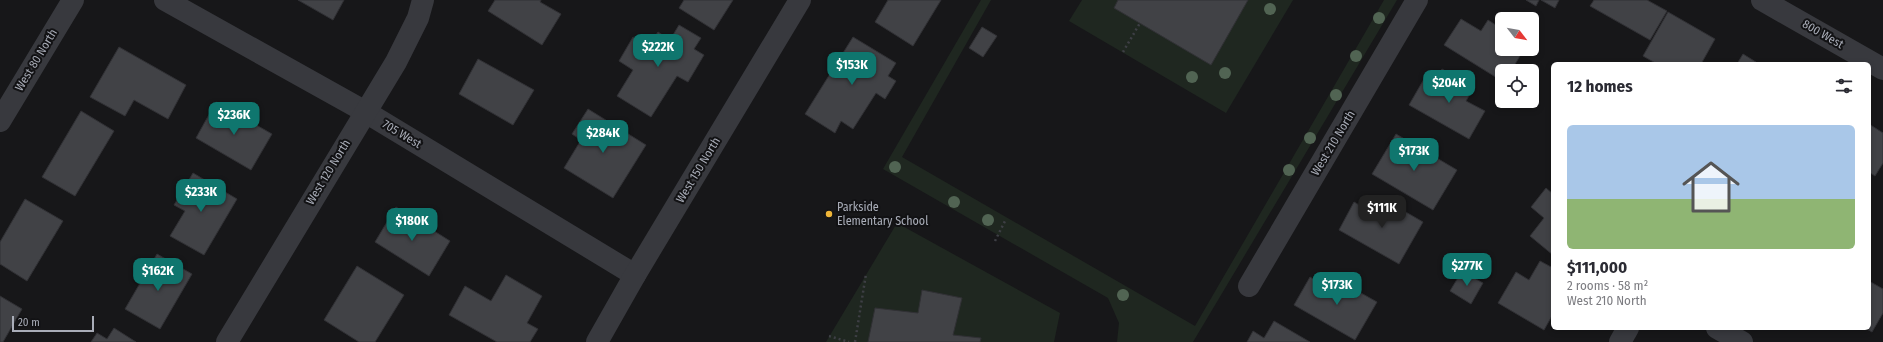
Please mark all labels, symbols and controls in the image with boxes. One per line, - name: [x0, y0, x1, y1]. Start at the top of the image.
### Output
- north arrow: [1495, 12, 1539, 56]
- map controls: [1495, 12, 1539, 108]
- street label: 800 West: [1800, 17, 1846, 51]
- street label: West 80 North: [12, 26, 60, 94]
- pin: $222K: [630, 34, 686, 68]
- text: $222K: [642, 39, 674, 54]
- pin: $153K: [824, 52, 880, 86]
- text: $153K: [836, 57, 868, 72]
- button: locate: [1495, 64, 1539, 108]
- pin: $204K: [1421, 70, 1477, 104]
- text: $204K: [1432, 75, 1466, 90]
- icon: filters: [1833, 75, 1855, 97]
- text: 12 homes: [1567, 76, 1633, 97]
- pin: $236K: [206, 102, 262, 136]
- text: $236K: [218, 107, 250, 122]
- street label: West 210 North: [1308, 108, 1358, 178]
- street label: 705 West: [380, 117, 424, 151]
- pin: $284K: [575, 120, 631, 154]
- text: $284K: [586, 125, 620, 140]
- street label: West 150 North: [673, 135, 723, 205]
- street label: West 120 North: [303, 137, 353, 207]
- pin: $173K: [1386, 138, 1442, 172]
- text: $173K: [1399, 143, 1429, 158]
- icon: home: [1675, 151, 1747, 223]
- pin: $233K: [173, 179, 229, 213]
- text: $233K: [185, 184, 217, 199]
- pin: $111K: [1354, 195, 1410, 229]
- place label: Parkside Elementary School: [837, 200, 928, 228]
- text: $111K: [1367, 200, 1397, 215]
- pin: $180K: [384, 208, 440, 242]
- marker: Parkside Elementary School: [824, 209, 834, 219]
- text: $180K: [395, 213, 429, 228]
- pin: $277K: [1439, 253, 1495, 287]
- text: $111,000: [1567, 257, 1627, 278]
- pin: $162K: [130, 258, 186, 292]
- text: $277K: [1452, 258, 1482, 273]
- text: $162K: [142, 263, 174, 278]
- pin: $173K: [1309, 272, 1365, 306]
- text: $173K: [1322, 277, 1352, 292]
- text: 2 rooms · 58 m²: [1567, 278, 1648, 293]
- text: West 210 North: [1567, 293, 1647, 308]
- scale bar: [12, 314, 94, 333]
- text: 20 m: [18, 316, 40, 329]

